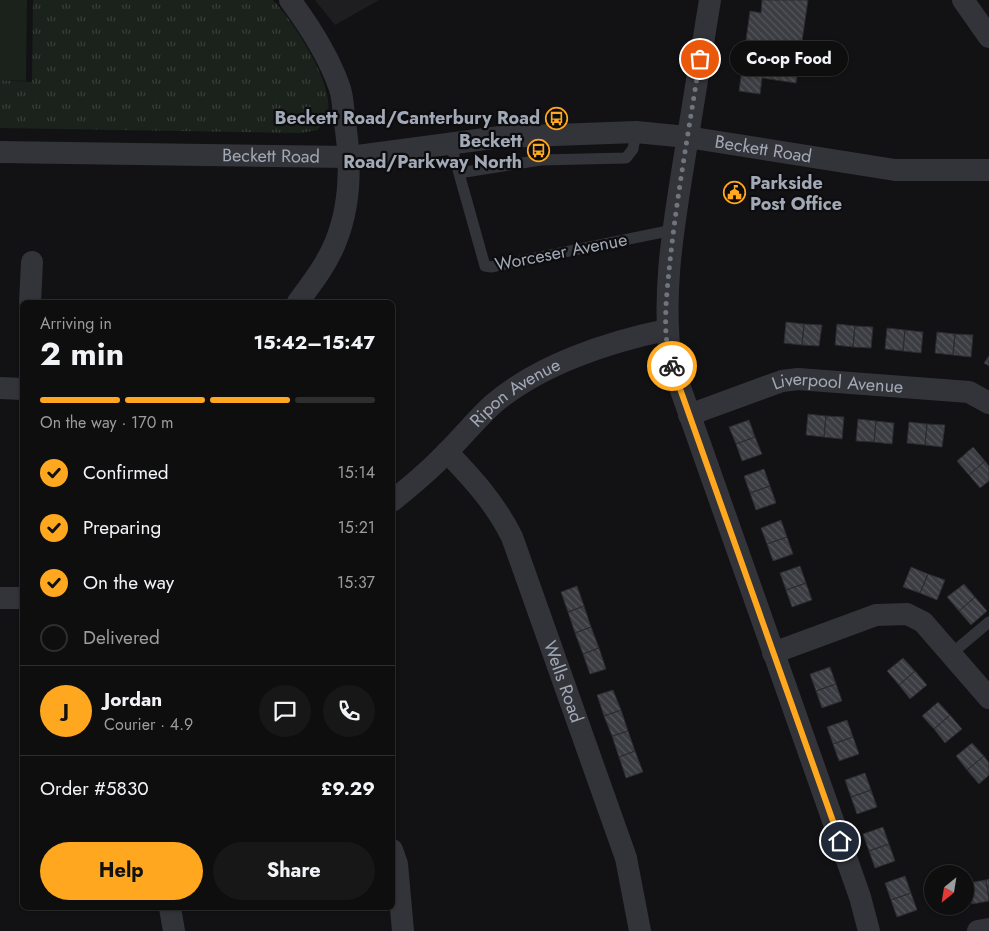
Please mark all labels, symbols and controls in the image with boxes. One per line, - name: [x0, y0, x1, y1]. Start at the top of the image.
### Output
- pin: [679, 38, 721, 80]
- callout: Co-op Food: [730, 42, 848, 76]
- icon: bag: [686, 45, 714, 73]
- text: Co-op Food: [746, 47, 832, 70]
- place label: Beckett Road/Canterbury Road: [274, 105, 540, 131]
- bus stop icon: Beckett Road/Canterbury Road: [544, 106, 568, 130]
- place label: Beckett Road/Parkway North: [343, 128, 522, 175]
- street label: Beckett Road: [713, 129, 814, 170]
- bus stop icon: Beckett Road/Parkway North: [526, 139, 550, 163]
- street label: Beckett Road: [222, 142, 320, 170]
- place label: Parkside Post Office: [750, 170, 842, 217]
- public building icon: Parkside Post Office: [722, 181, 746, 205]
- street label: Worceser Avenue: [493, 226, 629, 278]
- text: Arriving in: [40, 312, 112, 335]
- text: 15:42–15:47: [254, 329, 375, 356]
- text: 2 min: [40, 331, 124, 377]
- courier: [647, 341, 697, 391]
- street label: Ripon Avenue: [464, 352, 565, 433]
- icon: bike: [658, 352, 686, 380]
- street label: Liverpool Avenue: [768, 366, 904, 400]
- text: On the way · 170 m: [40, 411, 174, 434]
- icon: check: [40, 459, 68, 487]
- text: Confirmed: [83, 459, 169, 486]
- text: 15:14: [337, 461, 375, 484]
- icon: check: [40, 514, 68, 542]
- text: Preparing: [83, 514, 161, 541]
- text: 15:21: [338, 516, 375, 539]
- icon: check: [40, 569, 68, 597]
- text: On the way: [83, 569, 174, 596]
- text: 15:37: [337, 571, 375, 594]
- text: Delivered: [83, 624, 160, 651]
- street label: Wells Road: [537, 637, 590, 726]
- button: chat: [259, 685, 311, 737]
- button: phone: [323, 685, 375, 737]
- text: Jordan: [104, 686, 162, 713]
- text: J: [63, 697, 69, 724]
- text: Courier · 4.9: [104, 713, 193, 736]
- text: Order #5830: [40, 775, 149, 802]
- text: £9.29: [321, 775, 375, 802]
- pin: [819, 820, 861, 862]
- icon: home: [826, 827, 854, 855]
- button: Help: [40, 842, 203, 900]
- button: Share: [213, 842, 375, 900]
- north arrow: [924, 865, 974, 915]
- map controls: [924, 865, 974, 915]

